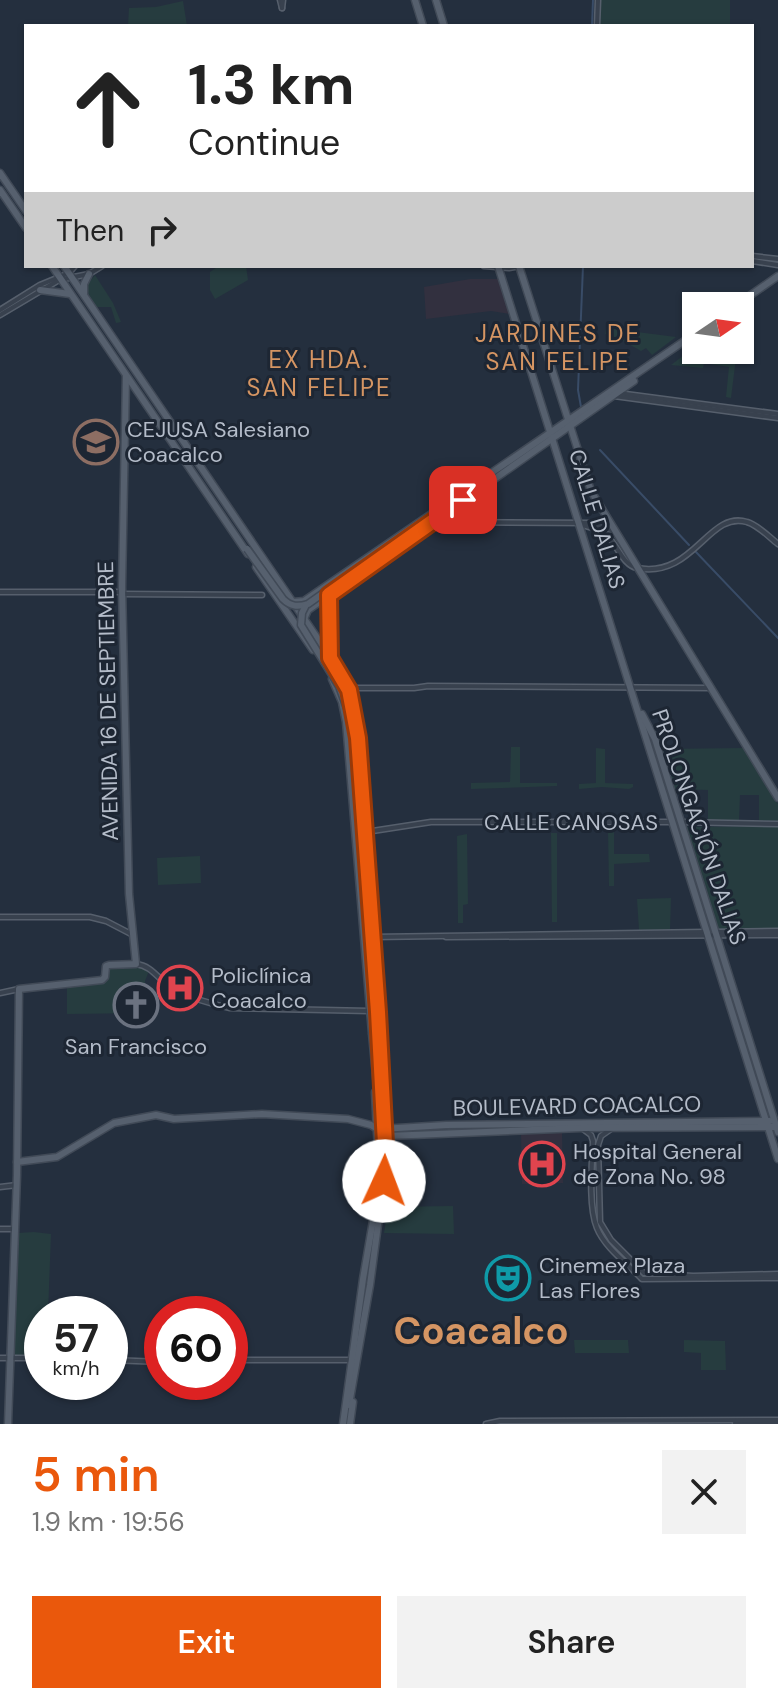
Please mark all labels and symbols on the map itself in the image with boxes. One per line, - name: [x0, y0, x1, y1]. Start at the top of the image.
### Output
- north arrow: [682, 292, 754, 364]
- district label: JARDINES DE SAN FELIPE: [475, 318, 641, 377]
- district label: EX HDA. SAN FELIPE: [247, 344, 391, 403]
- place label: CEJUSA Salesiano Coacalco: [127, 415, 310, 469]
- school or university icon: CEJUSA Salesiano Coacalco: [72, 418, 120, 466]
- street label: CALLE DALIAS: [562, 446, 632, 592]
- pin: [429, 466, 497, 534]
- street label: AVENIDA 16 DE SEPTIEMBRE: [91, 561, 125, 841]
- street label: PROLONGACIÓN DALIAS: [645, 705, 753, 949]
- street label: CALLE CANOSAS: [484, 808, 658, 837]
- place label: Policlínica Coacalco: [211, 961, 311, 1015]
- hospital icon: Policlínica Coacalco: [156, 964, 204, 1012]
- church icon: San Francisco: [112, 981, 160, 1029]
- place label: San Francisco: [65, 1032, 207, 1061]
- street label: BOULEVARD COACALCO: [453, 1089, 701, 1123]
- place label: Hospital General de Zona No. 98: [573, 1137, 742, 1191]
- position arrow: [342, 1139, 426, 1223]
- hospital icon: Hospital General de Zona No. 98: [518, 1140, 566, 1188]
- place label: Cinemex Plaza Las Flores: [539, 1251, 685, 1305]
- theatre icon: Cinemex Plaza Las Flores: [484, 1254, 532, 1302]
- speed limit sign: 60: [144, 1296, 248, 1400]
- district label: Coacalco: [393, 1306, 569, 1356]

